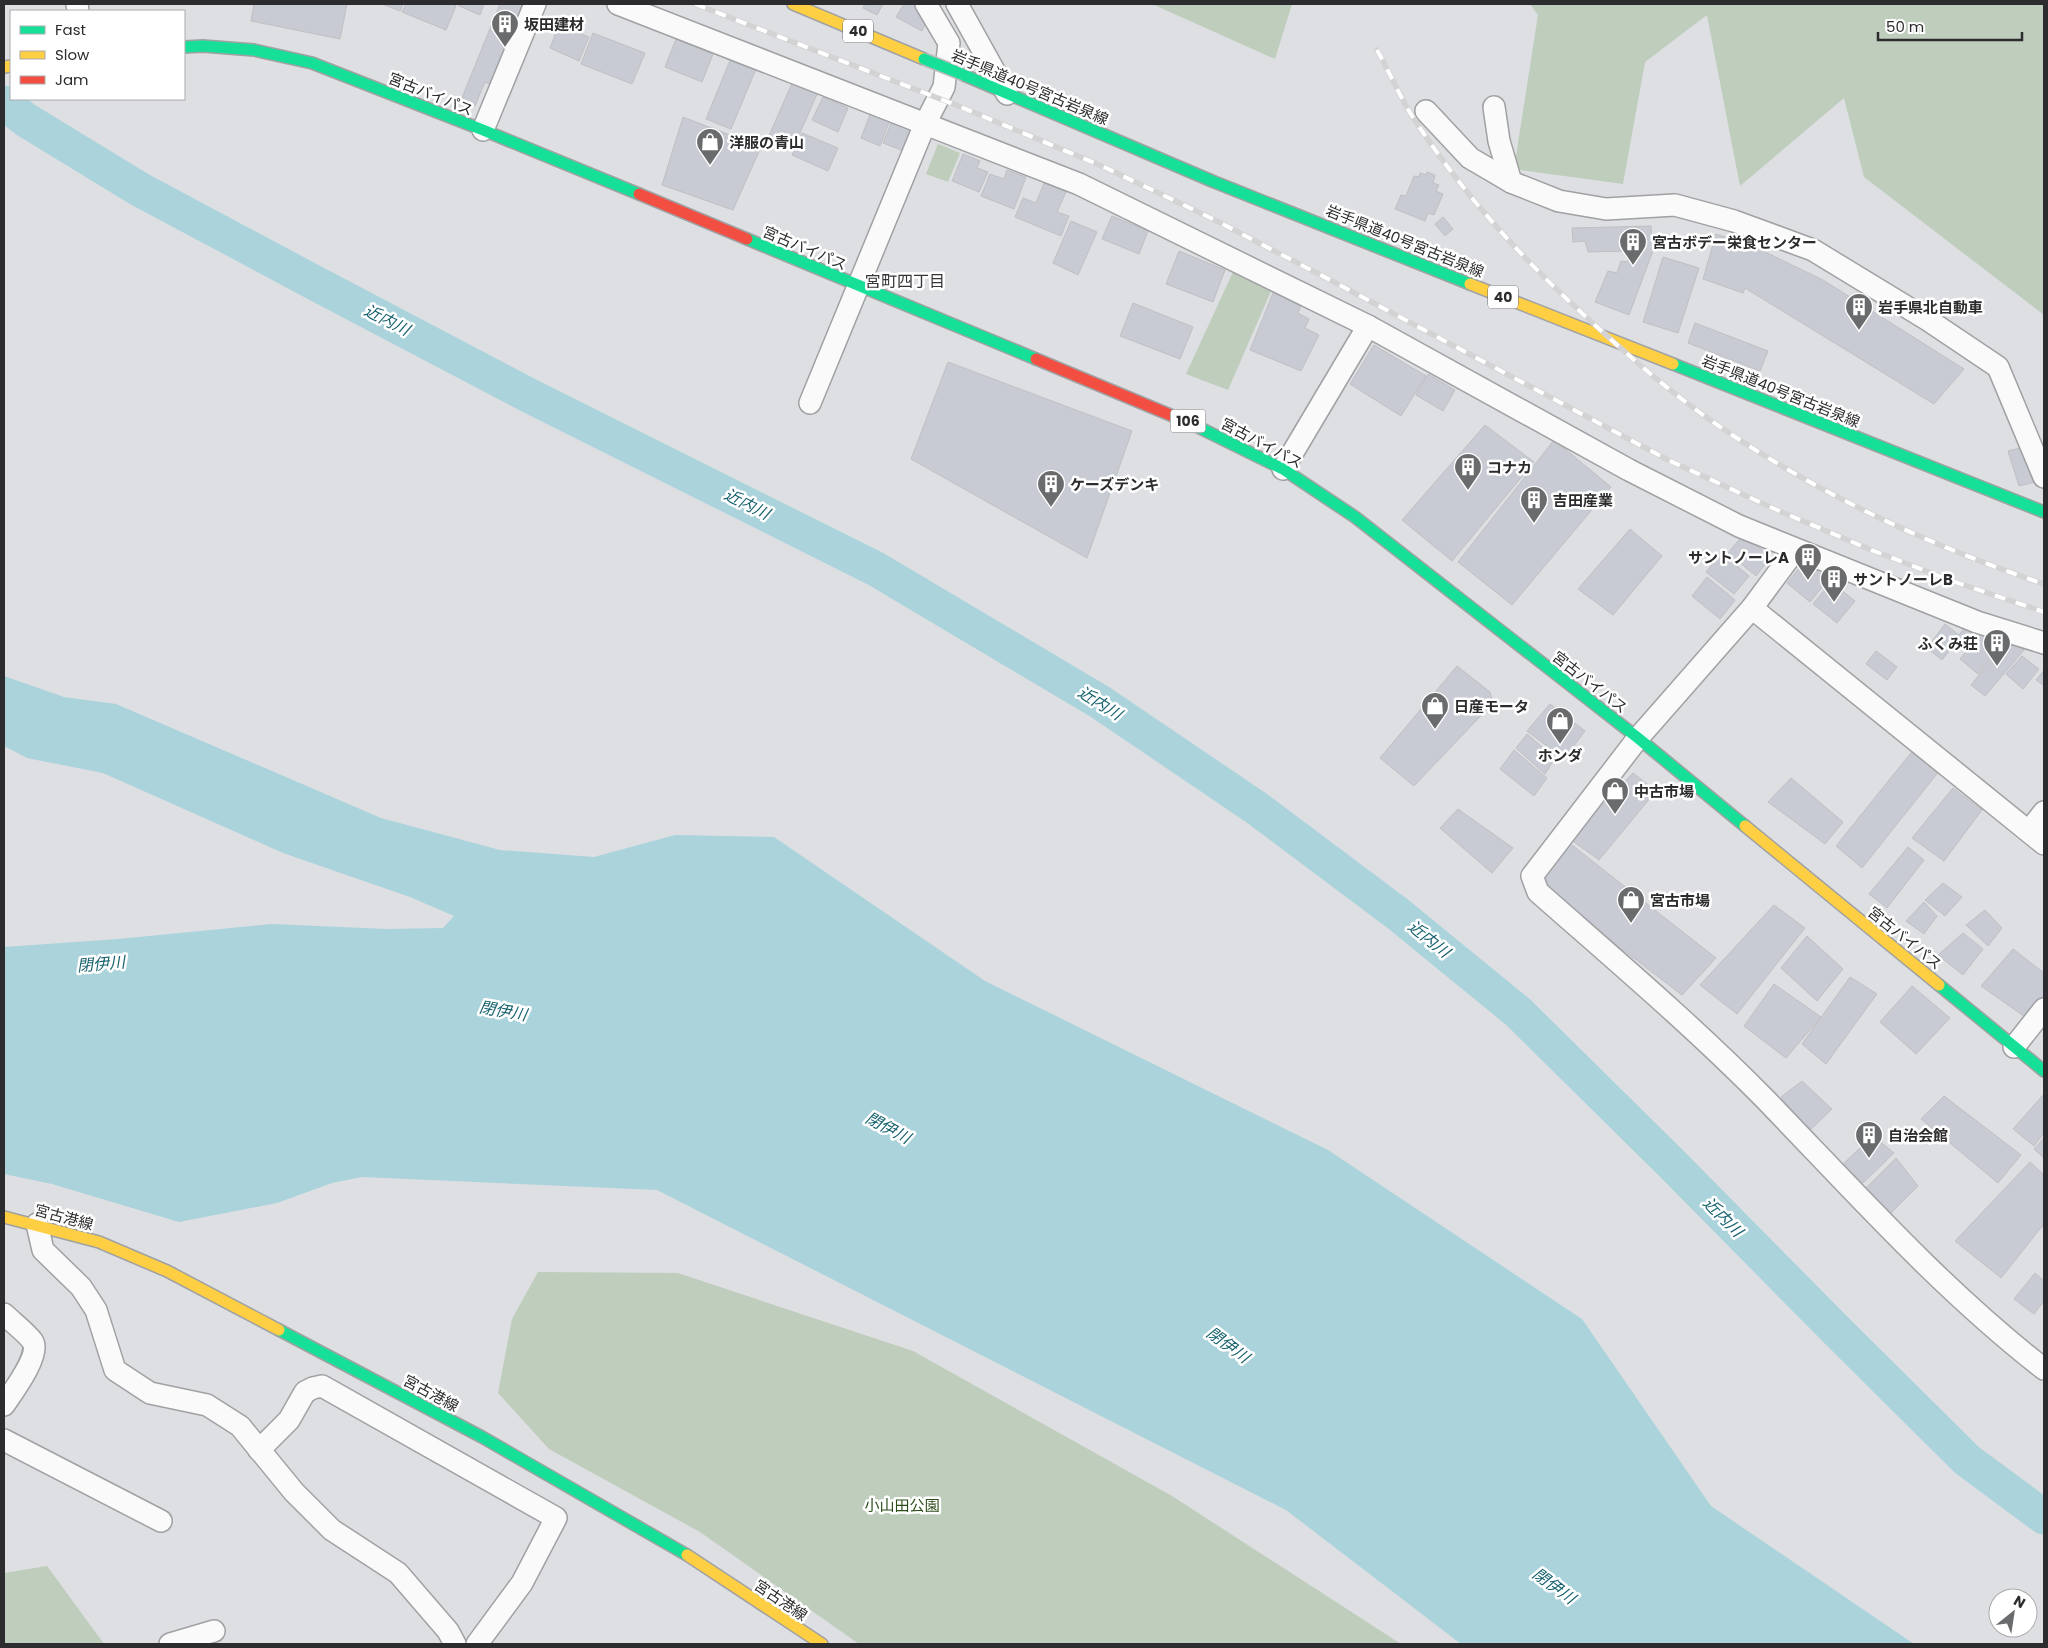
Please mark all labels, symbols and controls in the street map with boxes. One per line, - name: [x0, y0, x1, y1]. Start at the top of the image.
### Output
- building icon: 坂田建材: [490, 9, 520, 48]
- legend: [10, 10, 185, 100]
- scale bar: [1878, 10, 2022, 42]
- place label: 坂田建材: [524, 14, 584, 35]
- text: 50 m: [1886, 16, 1924, 37]
- text: Fast: [55, 19, 86, 40]
- road number: 40: [843, 20, 873, 42]
- text: Slow: [55, 44, 90, 65]
- street label: 岩手県道40号宮古岩泉線: [948, 44, 1112, 130]
- street label: 宮古バイパス: [385, 67, 477, 121]
- text: Jam: [55, 69, 89, 90]
- shop icon: 洋服の青山: [695, 127, 725, 166]
- place label: 洋服の青山: [729, 132, 804, 153]
- street label: 岩手県道40号宮古岩泉線: [1323, 200, 1487, 282]
- street label: 宮古バイパス: [760, 221, 850, 275]
- building icon: 宮古ボデー栄食センター: [1618, 227, 1648, 266]
- place label: 宮古ボデー栄食センター: [1652, 232, 1817, 253]
- district label: 宮町四丁目: [865, 270, 945, 293]
- road number: 40: [1488, 286, 1518, 308]
- building icon: 岩手県北自動車: [1844, 292, 1874, 331]
- place label: 岩手県北自動車: [1878, 297, 1983, 318]
- water label: 近内川: [360, 299, 415, 342]
- street label: 岩手県道40号宮古岩泉線: [1699, 350, 1863, 432]
- road number: 106: [1170, 410, 1206, 432]
- street label: 宮古バイパス: [1217, 413, 1307, 473]
- building icon: コナカ: [1453, 452, 1483, 491]
- place label: コナカ: [1487, 457, 1532, 478]
- building icon: ケーズデンキ: [1036, 469, 1066, 508]
- place label: ケーズデンキ: [1070, 474, 1159, 495]
- water label: 近内川: [720, 483, 775, 526]
- building icon: 吉田産業: [1519, 485, 1549, 524]
- place label: 吉田産業: [1553, 490, 1613, 511]
- building icon: サントノーレA: [1793, 542, 1823, 581]
- place label: サントノーレA: [1688, 547, 1789, 568]
- building icon: サントノーレB: [1819, 564, 1849, 603]
- place label: サントノーレB: [1853, 569, 1953, 590]
- building icon: ふくみ荘: [1982, 628, 2012, 667]
- place label: ふくみ荘: [1917, 633, 1978, 654]
- street label: 宮古バイパス: [1548, 646, 1632, 718]
- water label: 近内川: [1074, 681, 1128, 727]
- shop icon: 日産モータ: [1420, 691, 1450, 730]
- place label: 日産モータ: [1454, 696, 1529, 717]
- shop icon: ホンダ: [1545, 706, 1575, 745]
- place label: ホンダ: [1537, 745, 1583, 766]
- shop icon: 中古市場: [1600, 776, 1630, 815]
- place label: 中古市場: [1634, 781, 1694, 802]
- shop icon: 宮古市場: [1616, 885, 1646, 924]
- place label: 宮古市場: [1650, 890, 1710, 911]
- street label: 宮古バイパス: [1864, 902, 1946, 974]
- water label: 近内川: [1403, 915, 1456, 964]
- water label: 閉伊川: [76, 950, 128, 978]
- water label: 閉伊川: [477, 996, 531, 1027]
- water label: 閉伊川: [861, 1107, 916, 1150]
- building icon: 自治会館: [1854, 1120, 1884, 1159]
- place label: 自治会館: [1888, 1125, 1948, 1146]
- water label: 近内川: [1698, 1192, 1750, 1244]
- street label: 宮古港線: [32, 1199, 96, 1235]
- water label: 閉伊川: [1202, 1322, 1256, 1370]
- street label: 宮古港線: [400, 1370, 462, 1416]
- park label: 小山田公園: [864, 1495, 940, 1516]
- water label: 閉伊川: [1528, 1563, 1582, 1611]
- street label: 宮古港線: [750, 1575, 812, 1625]
- north arrow: [1988, 1588, 2038, 1638]
- text: N: [2010, 1590, 2029, 1613]

